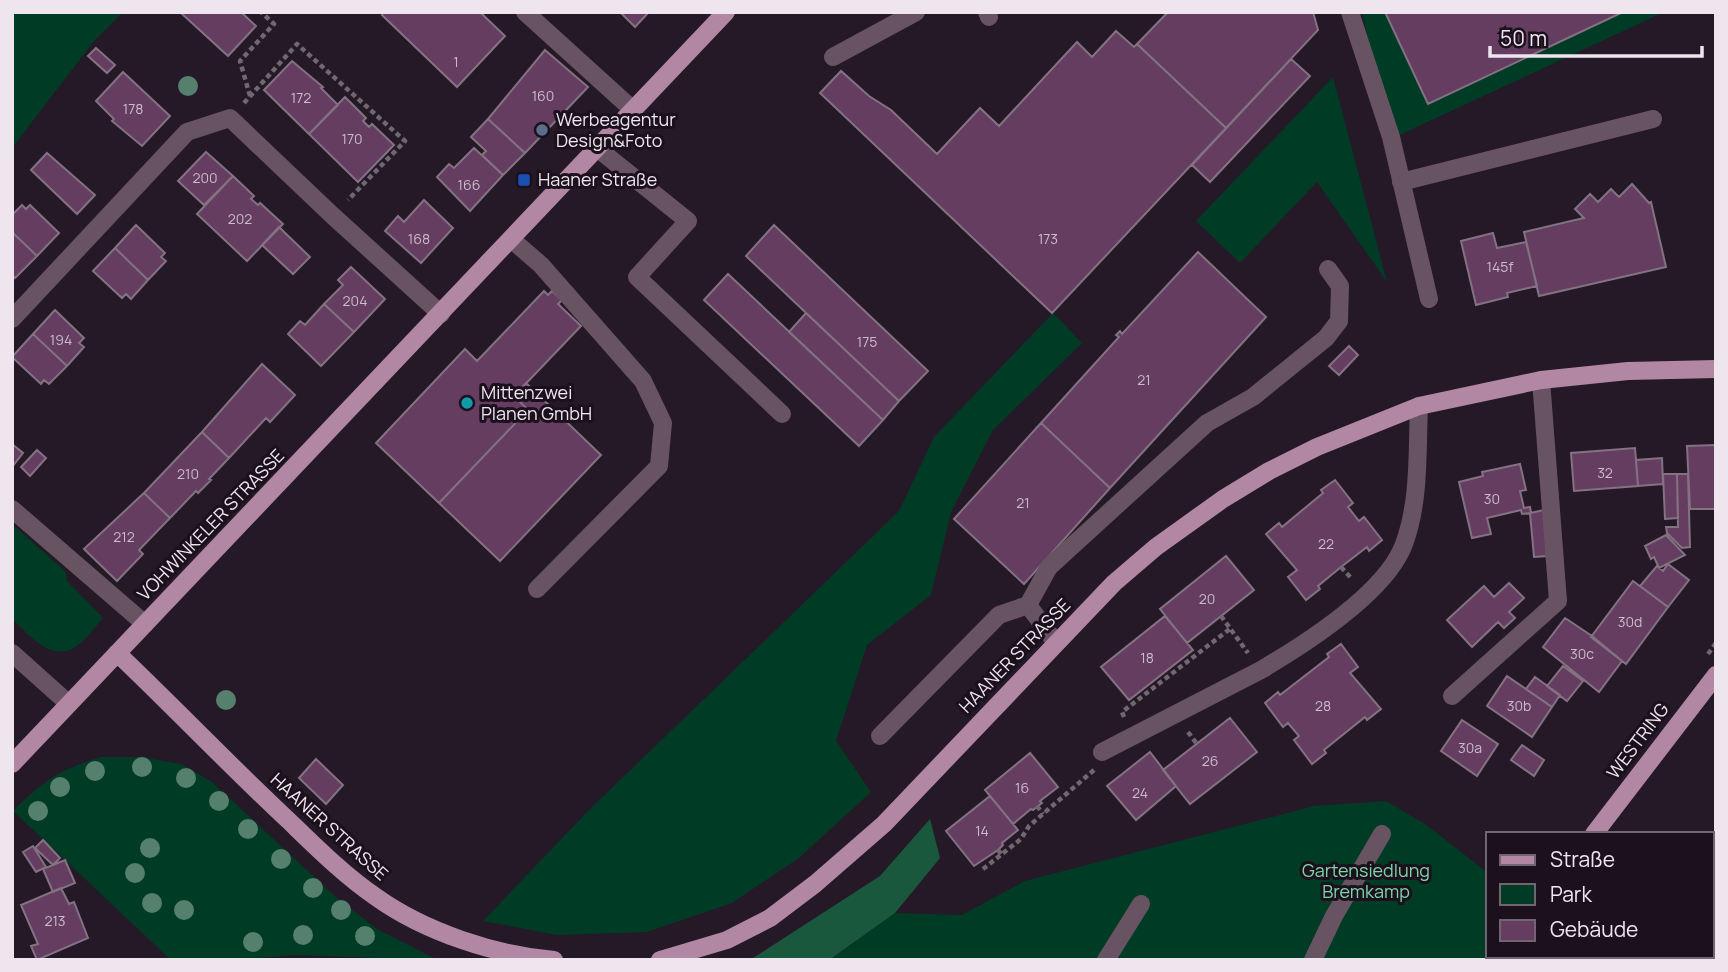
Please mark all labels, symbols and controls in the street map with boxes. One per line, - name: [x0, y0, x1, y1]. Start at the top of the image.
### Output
- scale bar: [1490, 14, 1702, 58]
- text: 50 m: [1500, 24, 1547, 52]
- house number: 1: [453, 52, 459, 71]
- house number: 160: [532, 86, 554, 105]
- house number: 172: [291, 88, 311, 107]
- house number: 178: [123, 99, 143, 118]
- place label: Werbeagentur Design&Foto: [556, 107, 676, 152]
- marker: Werbeagentur Design&Foto: [534, 122, 550, 138]
- house number: 170: [341, 129, 363, 148]
- place label: Haaner Straße: [538, 167, 657, 191]
- house number: 200: [192, 168, 218, 187]
- marker: Haaner Straße: [516, 172, 532, 188]
- house number: 166: [458, 175, 480, 194]
- house number: 202: [228, 209, 252, 228]
- house number: 168: [408, 229, 430, 248]
- house number: 173: [1038, 229, 1058, 248]
- house number: 145f: [1487, 257, 1513, 276]
- house number: 204: [343, 291, 367, 310]
- house number: 194: [50, 330, 72, 349]
- house number: 175: [857, 332, 877, 351]
- house number: 21: [1137, 370, 1151, 389]
- place label: Mittenzwei Planen GmbH: [481, 380, 592, 425]
- marker: Mittenzwei Planen GmbH: [459, 395, 475, 411]
- street label: VOHWINKELER STRASSE: [132, 443, 289, 605]
- house number: 32: [1597, 463, 1613, 482]
- house number: 210: [177, 464, 199, 483]
- house number: 30: [1484, 489, 1500, 508]
- house number: 21: [1016, 493, 1030, 512]
- house number: 212: [113, 527, 135, 546]
- house number: 22: [1318, 534, 1334, 553]
- house number: 20: [1199, 589, 1215, 608]
- street label: HAANER STRASSE: [953, 593, 1075, 718]
- house number: 30d: [1618, 612, 1642, 631]
- house number: 30c: [1570, 644, 1594, 663]
- house number: 18: [1140, 648, 1154, 667]
- house number: 28: [1315, 696, 1331, 715]
- house number: 30b: [1507, 696, 1531, 715]
- street label: WESTRING: [1601, 697, 1674, 783]
- house number: 30a: [1458, 738, 1482, 757]
- house number: 26: [1202, 751, 1218, 770]
- street label: HAANER STRASSE: [266, 767, 394, 885]
- house number: 16: [1015, 778, 1029, 797]
- house number: 24: [1132, 783, 1148, 802]
- house number: 14: [975, 821, 989, 840]
- legend: [1486, 832, 1714, 958]
- text: Straße: [1550, 845, 1615, 873]
- park label: Gartensiedlung Bremkamp: [1302, 858, 1430, 903]
- text: Park: [1550, 880, 1592, 908]
- house number: 213: [44, 911, 66, 930]
- text: Gebäude: [1550, 915, 1638, 943]

